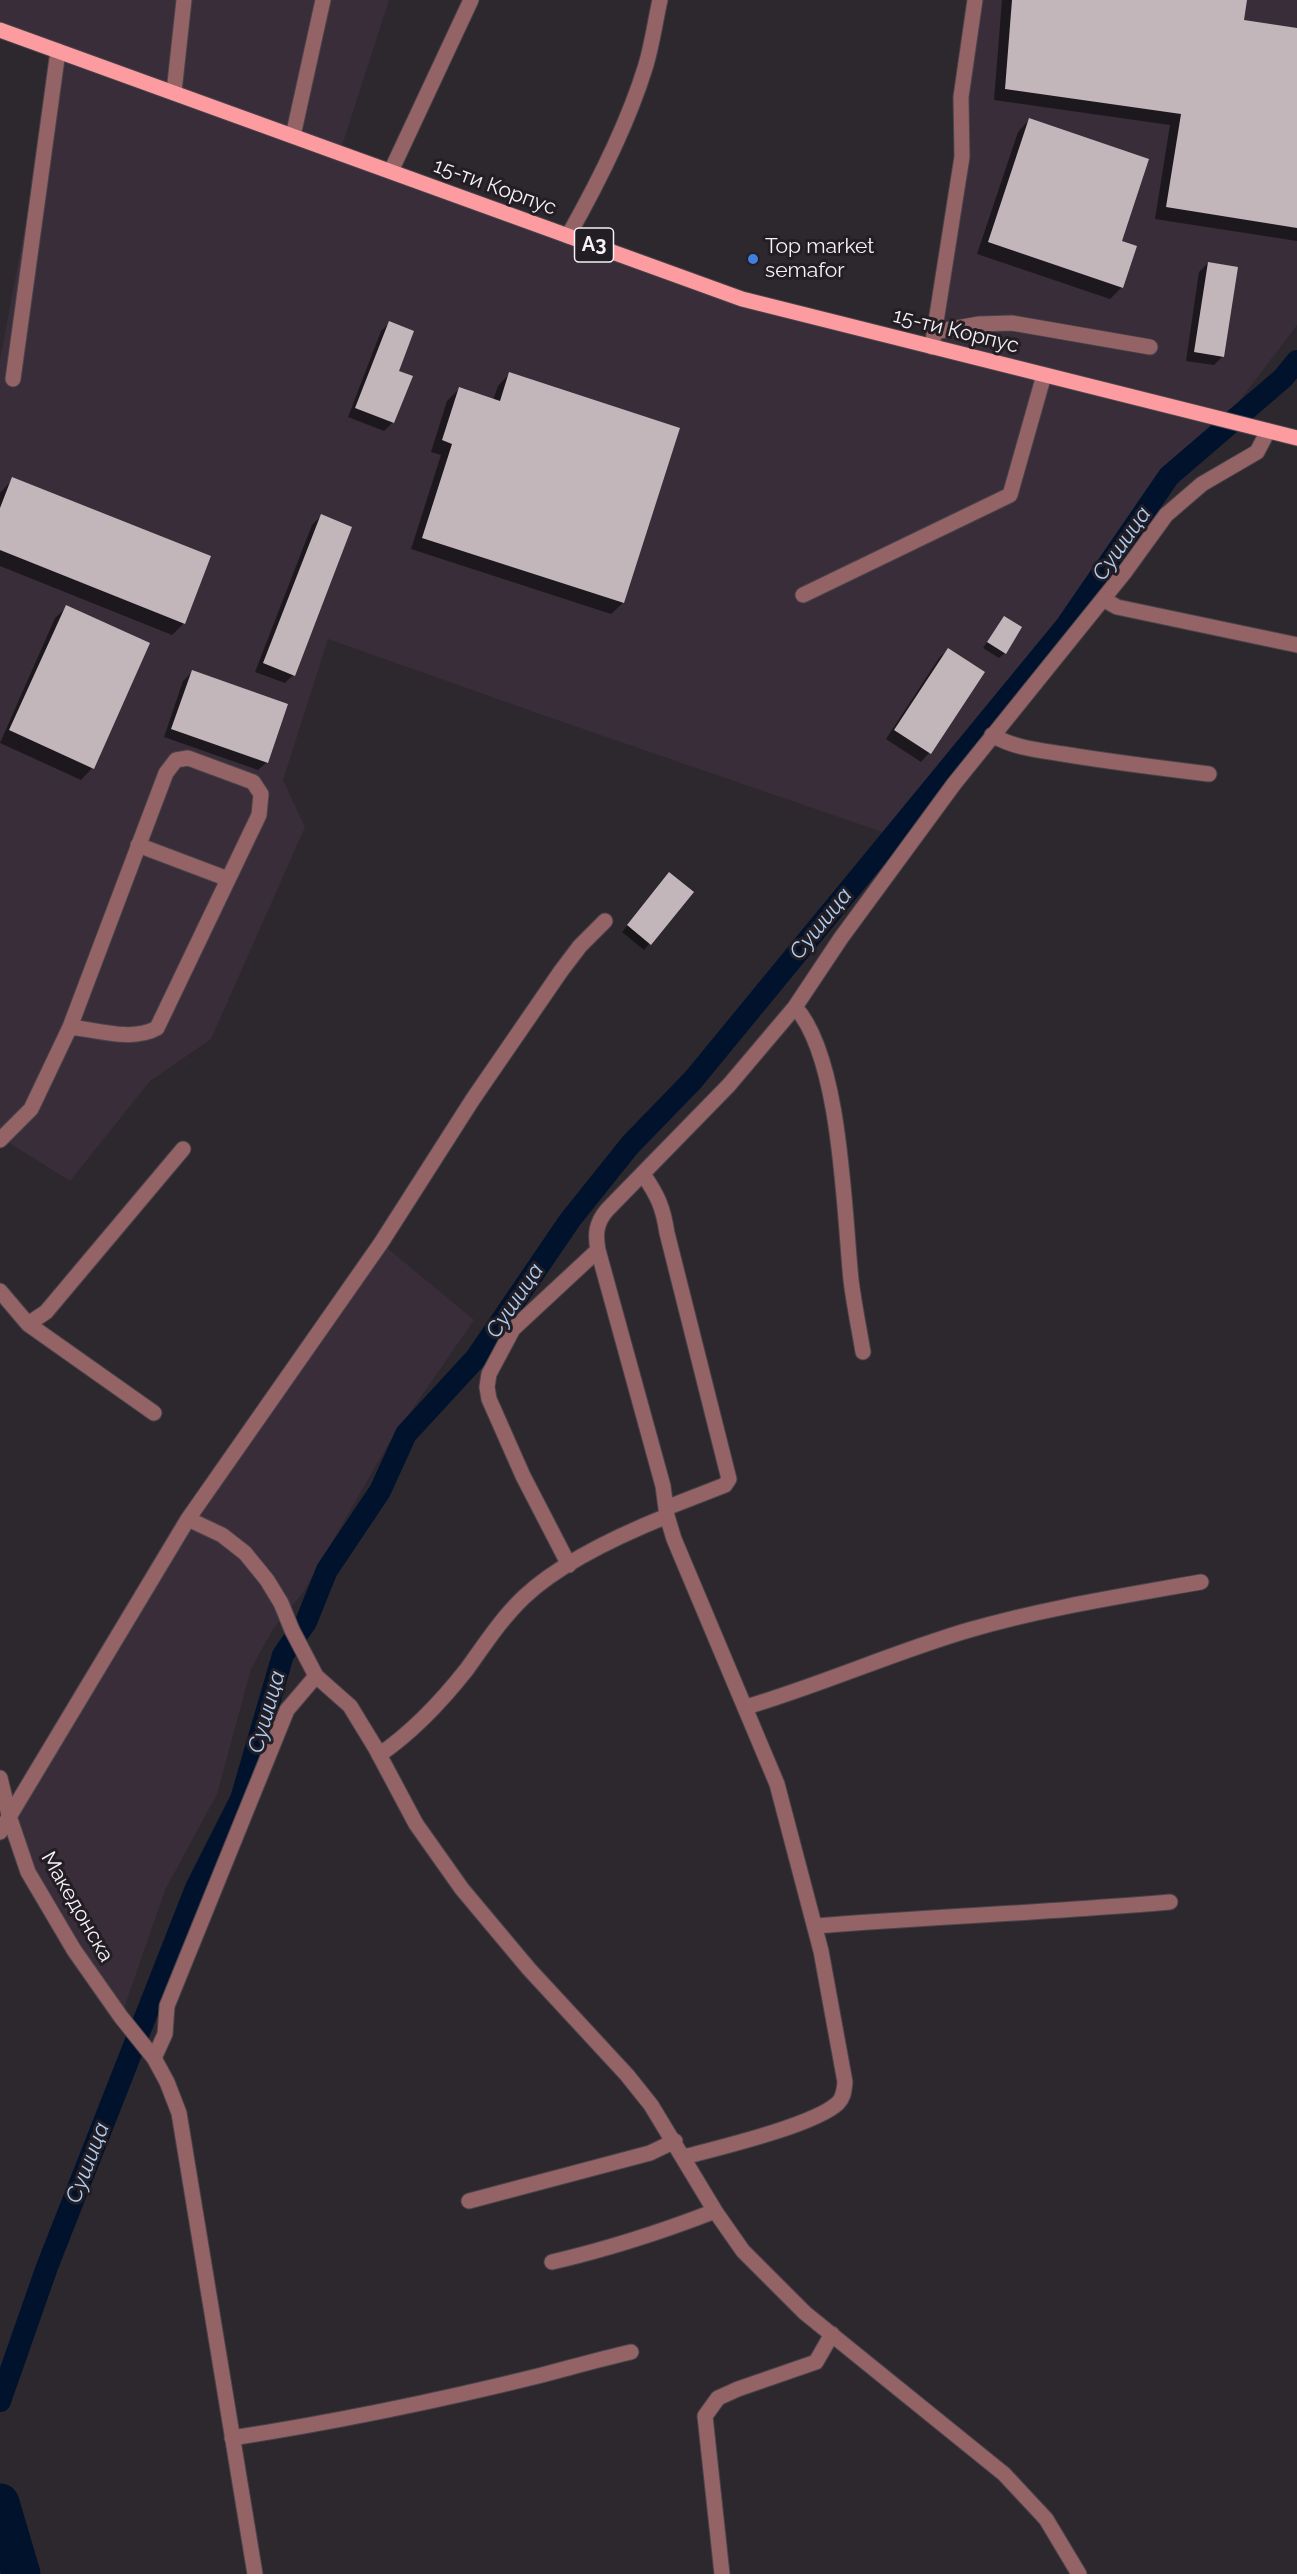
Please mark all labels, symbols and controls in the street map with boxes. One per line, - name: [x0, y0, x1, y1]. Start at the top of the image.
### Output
- street label: 15-ти Корпус: [430, 153, 560, 221]
- road number: A3: [574, 228, 614, 262]
- place label: Top market semafor: [765, 234, 874, 284]
- marker: Top market semafor: [746, 252, 760, 266]
- street label: 15-ти Корпус: [890, 303, 1022, 359]
- water label: Сушица: [1087, 502, 1157, 586]
- water label: Сушица: [784, 883, 858, 965]
- water label: Сушица: [480, 1259, 550, 1343]
- water label: Сушица: [243, 1668, 291, 1756]
- street label: Македонска: [35, 1847, 119, 1967]
- water label: Сушица: [61, 2119, 115, 2207]

